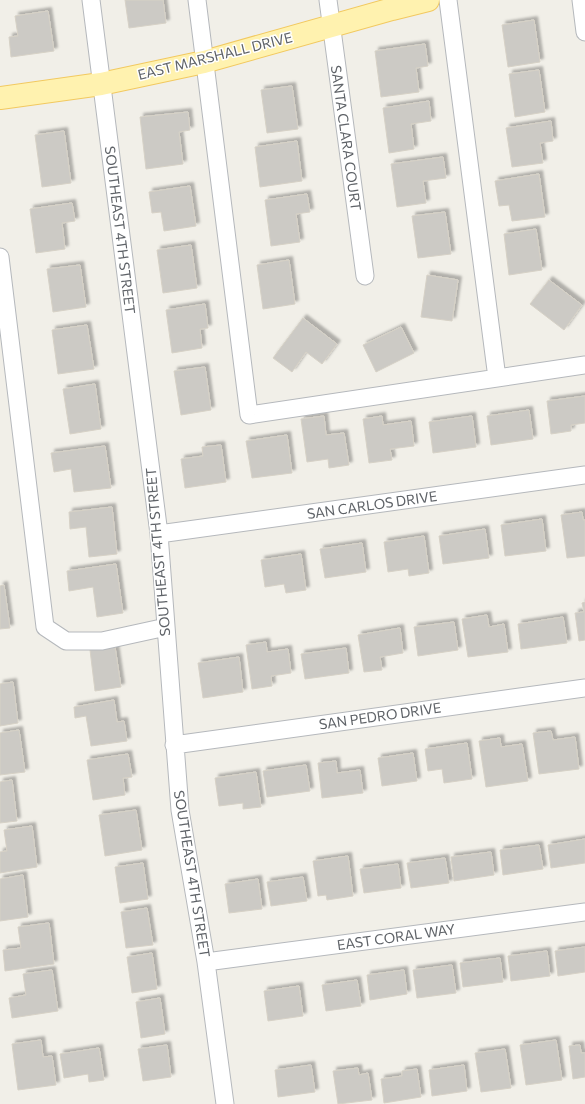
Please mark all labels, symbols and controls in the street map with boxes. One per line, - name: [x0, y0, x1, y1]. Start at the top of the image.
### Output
- street label: EAST MARSHALL DRIVE: [136, 28, 294, 83]
- street label: SANTA CLARA COURT: [328, 64, 365, 212]
- street label: SOUTHEAST 4TH STREET: [102, 145, 139, 315]
- street label: SOUTHEAST 4TH STREET: [142, 467, 173, 637]
- street label: SAN CARLOS DRIVE: [306, 487, 438, 522]
- street label: SAN PEDRO DRIVE: [318, 699, 442, 733]
- street label: SOUTHEAST 4TH STREET: [171, 789, 214, 959]
- street label: EAST CORAL WAY: [336, 920, 456, 953]

